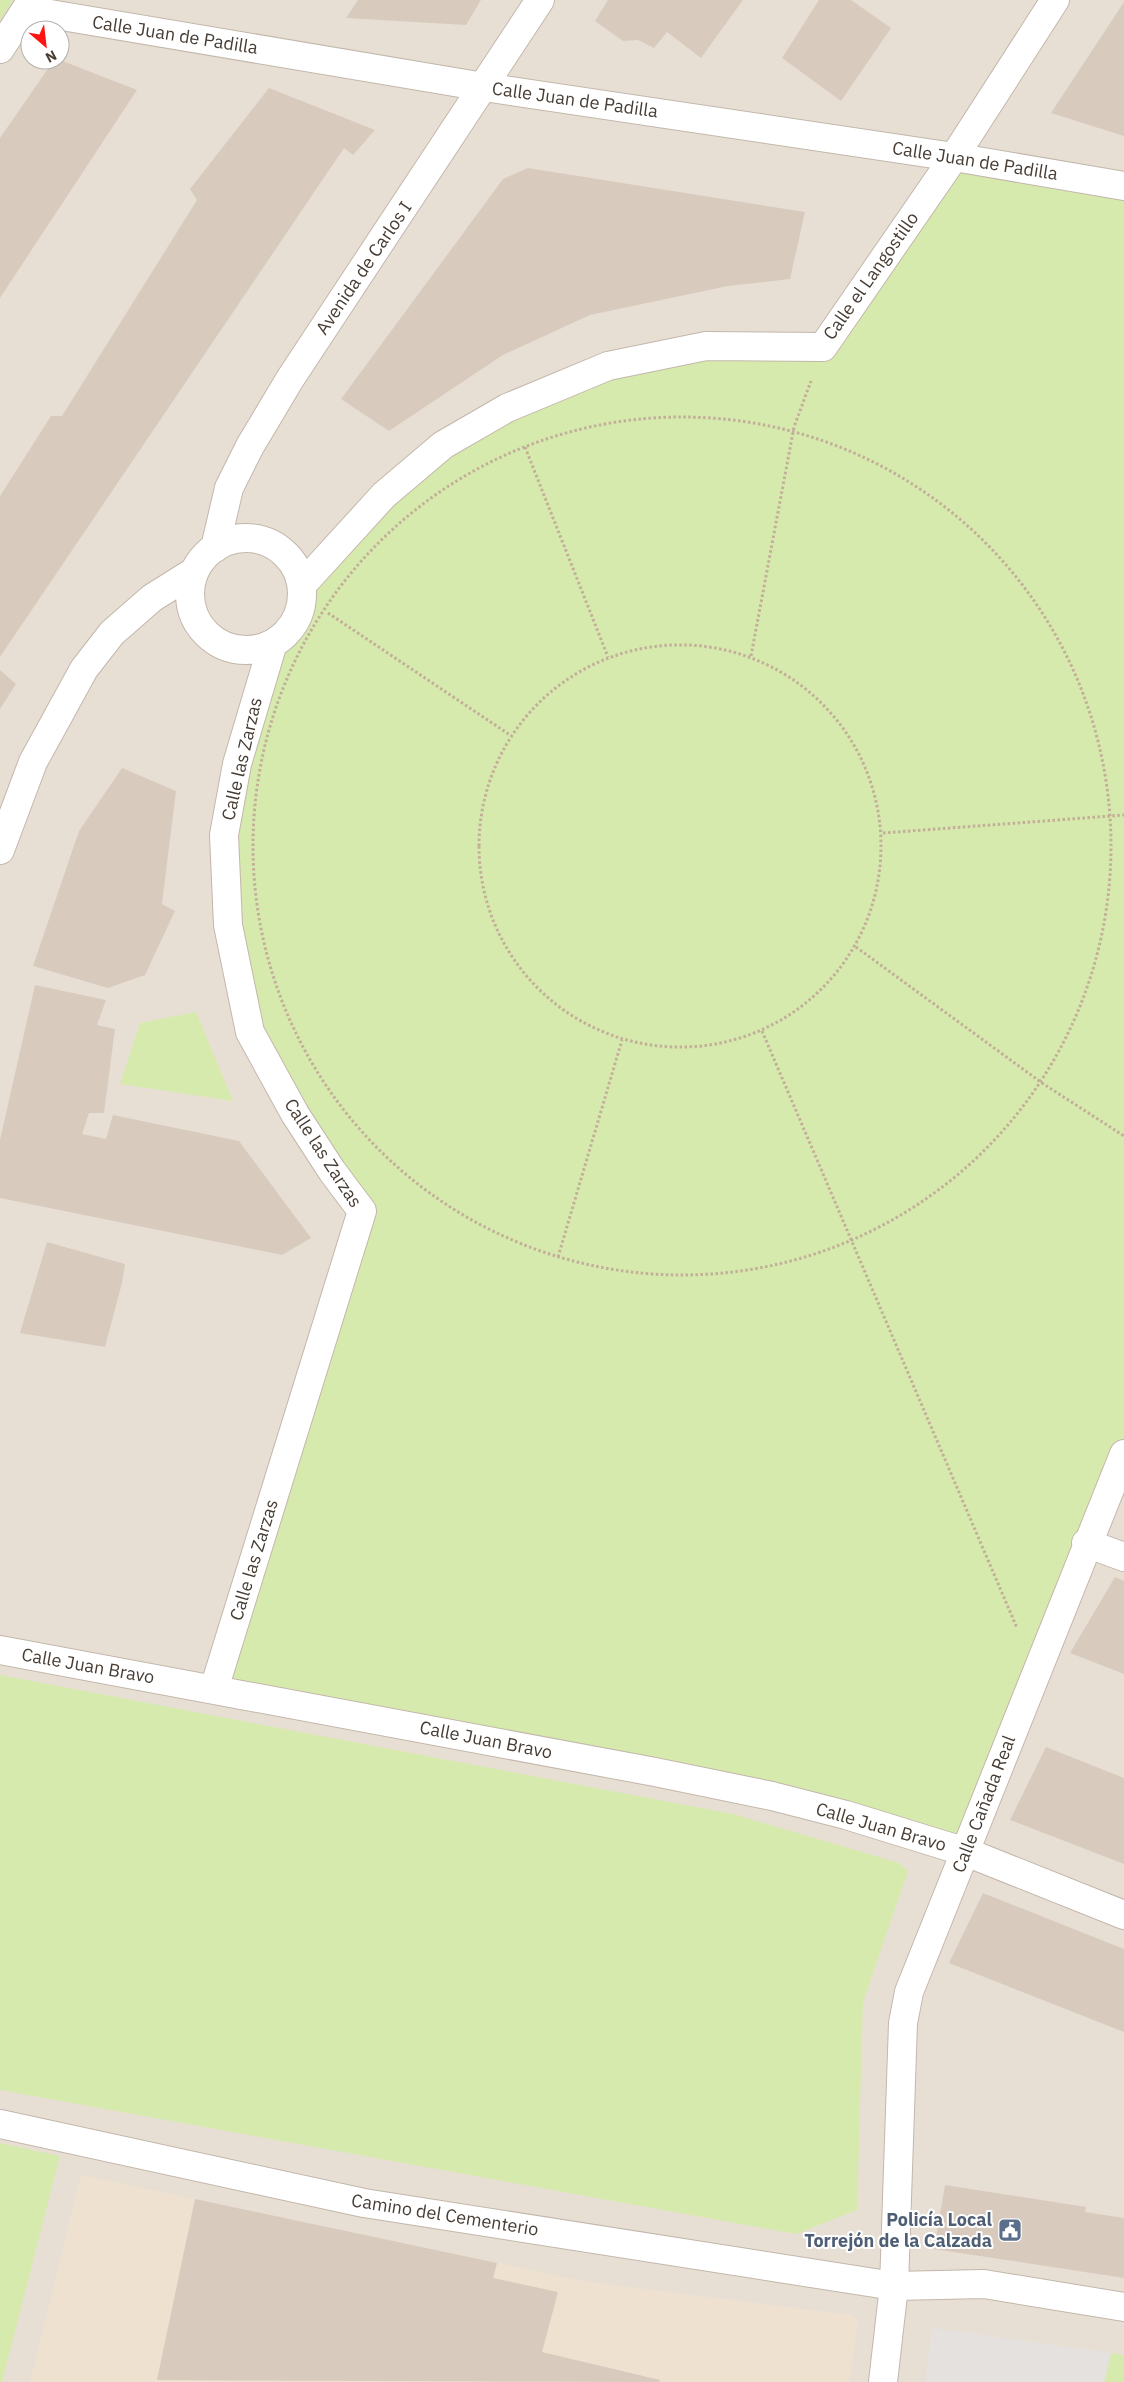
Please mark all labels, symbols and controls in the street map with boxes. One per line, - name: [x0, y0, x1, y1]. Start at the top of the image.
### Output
- street label: Calle Juan de Padilla: [91, 10, 260, 59]
- north arrow: [20, 20, 70, 70]
- text: N: [42, 46, 60, 67]
- street label: Calle Juan de Padilla: [491, 76, 660, 123]
- street label: Calle Juan de Padilla: [891, 136, 1060, 185]
- street label: Avenida de Carlos I: [310, 197, 417, 339]
- street label: Calle el Langostillo: [818, 207, 923, 344]
- street label: Calle las Zarzas: [216, 695, 267, 823]
- street label: Calle las Zarzas: [280, 1094, 367, 1212]
- street label: Calle las Zarzas: [224, 1496, 283, 1623]
- street label: Calle Juan Bravo: [20, 1642, 156, 1689]
- street label: Calle Juan Bravo: [418, 1715, 554, 1764]
- street label: Calle Cañada Real: [947, 1732, 1020, 1876]
- street label: Calle Juan Bravo: [813, 1797, 949, 1856]
- street label: Camino del Cementerio: [350, 2188, 540, 2241]
- place label: Policía Local Torrejón de la Calzada: [804, 2208, 993, 2252]
- public building icon: Policía Local Torrejón de la Calzada: [997, 2217, 1023, 2243]

